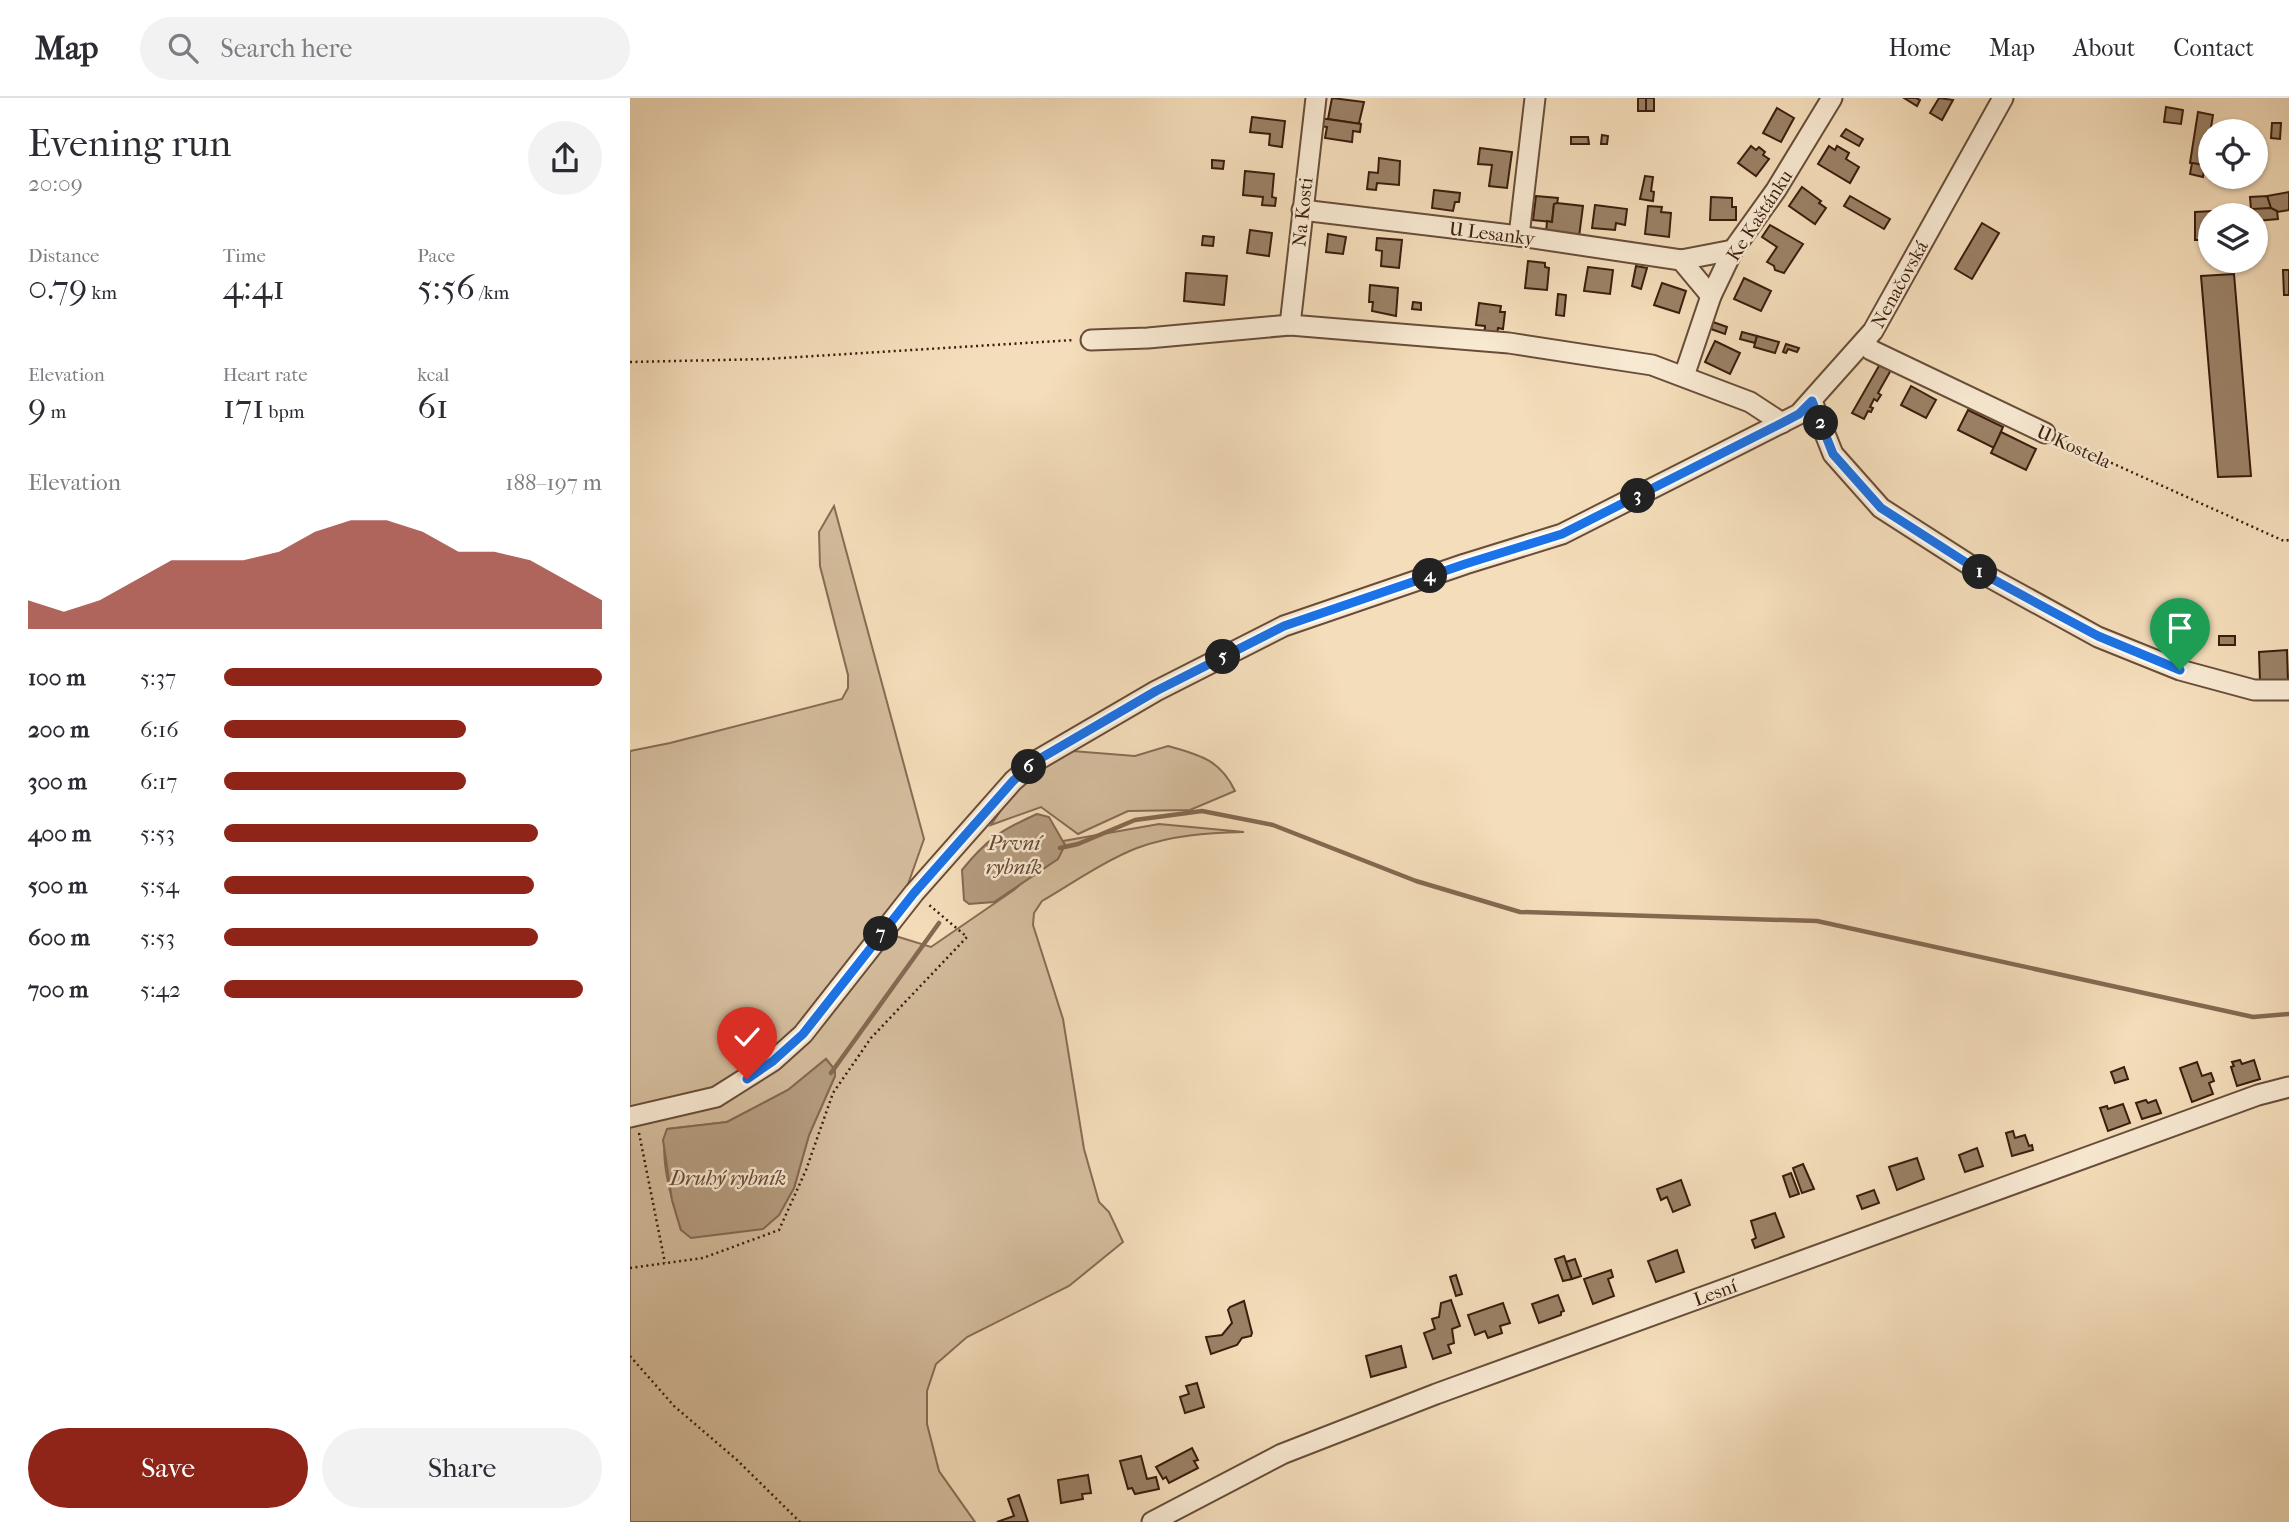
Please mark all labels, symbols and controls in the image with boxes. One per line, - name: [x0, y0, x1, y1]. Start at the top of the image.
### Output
- search box: [140, 17, 630, 80]
- text: Map: [35, 29, 98, 68]
- icon: search: [164, 29, 202, 67]
- text: Search here: [220, 33, 352, 64]
- text: Home: [1889, 34, 1951, 62]
- text: Map: [1989, 34, 2035, 62]
- text: About: [2073, 34, 2135, 62]
- text: Contact: [2173, 34, 2254, 62]
- map controls: [2198, 119, 2268, 273]
- button: locate: [2198, 119, 2268, 189]
- text: Evening run: [28, 121, 231, 166]
- button: share: [528, 121, 602, 195]
- street label: Ke Kaštánku: [1722, 166, 1798, 265]
- text: 20:09: [28, 170, 83, 197]
- street label: Na Kosti: [1288, 176, 1318, 248]
- button: layers: [2198, 203, 2268, 273]
- street label: U Lesanky: [1448, 218, 1537, 250]
- street label: Nenačovská: [1867, 237, 1933, 332]
- text: Distance: [28, 245, 99, 267]
- text: Time: [223, 245, 266, 267]
- text: Pace: [417, 245, 455, 267]
- text: 0.79: [28, 267, 87, 308]
- text: 4:41: [223, 267, 285, 308]
- text: 5:56: [417, 267, 475, 308]
- text: km: [87, 282, 117, 304]
- text: /km: [475, 282, 509, 304]
- text: Elevation: [28, 364, 105, 386]
- text: Heart rate: [223, 364, 308, 386]
- text: kcal: [417, 364, 449, 386]
- text: 9: [28, 386, 46, 427]
- text: 171: [223, 386, 265, 427]
- text: 61: [417, 386, 449, 427]
- text: m: [46, 401, 66, 423]
- text: bpm: [265, 401, 305, 423]
- pin: 2: [1804, 406, 1838, 440]
- text: 2: [1816, 411, 1825, 433]
- street label: U Kostela: [2033, 421, 2114, 473]
- text: Elevation: [28, 469, 121, 496]
- text: 188–197 m: [505, 469, 602, 496]
- pin: 3: [1620, 478, 1656, 514]
- text: 3: [1634, 484, 1641, 506]
- pin: 1: [1962, 554, 1998, 589]
- pin: 4: [1412, 559, 1448, 594]
- text: 1: [1976, 560, 1983, 582]
- text: 4: [1424, 564, 1435, 586]
- pin: [2150, 598, 2210, 670]
- icon: arrive: [2161, 609, 2199, 647]
- pin: 5: [1206, 640, 1240, 674]
- text: 5: [1218, 645, 1227, 667]
- text: 100 m: [28, 664, 86, 691]
- text: 5:37: [140, 664, 176, 691]
- text: 200 m: [28, 716, 89, 743]
- text: 6:16: [140, 716, 179, 743]
- pin: 6: [1012, 750, 1046, 784]
- text: 6: [1023, 755, 1034, 777]
- text: 300 m: [28, 768, 87, 795]
- text: 6:17: [140, 768, 177, 795]
- text: 400 m: [28, 820, 91, 847]
- text: 5:53: [140, 820, 175, 847]
- water label: První rybník: [986, 831, 1044, 879]
- text: 500 m: [28, 872, 87, 899]
- text: 5:54: [140, 872, 179, 899]
- pin: 7: [863, 916, 898, 952]
- text: 7: [876, 922, 885, 944]
- text: 600 m: [28, 924, 90, 951]
- text: 5:53: [140, 924, 175, 951]
- text: 700 m: [28, 976, 88, 1003]
- text: 5:42: [140, 976, 181, 1003]
- pin: [717, 1007, 777, 1079]
- icon: check: [728, 1018, 766, 1056]
- water label: Druhý rybník: [668, 1166, 786, 1190]
- street label: Lesní: [1691, 1275, 1740, 1311]
- button: Save: [28, 1428, 308, 1508]
- button: Share: [322, 1428, 602, 1508]

